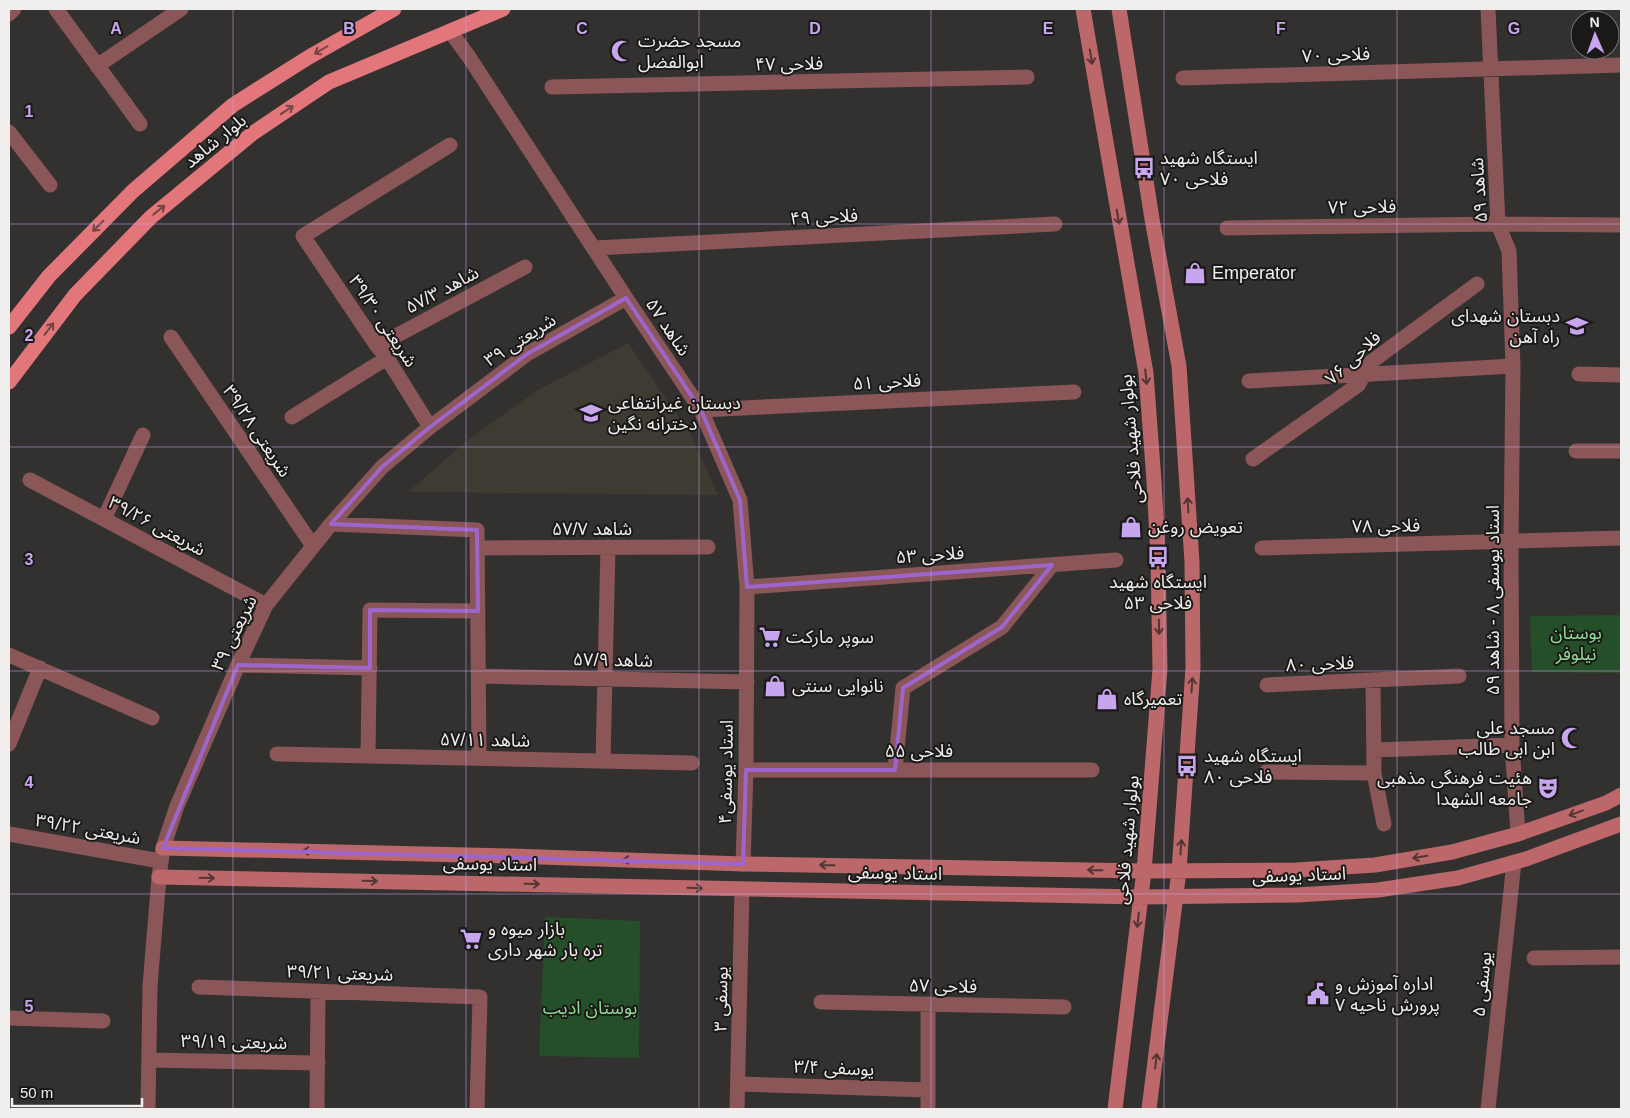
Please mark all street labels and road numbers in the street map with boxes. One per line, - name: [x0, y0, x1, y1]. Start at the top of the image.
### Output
- street label: فلاحی ۷۰: [1302, 44, 1371, 67]
- street label: فلاحی ۴۷: [755, 53, 823, 76]
- street label: بلوار شاهد: [180, 110, 251, 173]
- street label: شاهد ۵۹: [1467, 157, 1491, 223]
- street label: فلاحی ۷۲: [1328, 196, 1396, 219]
- street label: فلاحی ۴۹: [789, 205, 859, 230]
- street label: شاهد ۵۷/۳: [402, 262, 482, 318]
- street label: شریعتی ۳۹/۳۰: [344, 271, 421, 371]
- street label: شاهد ۵۷: [642, 295, 694, 359]
- street label: شریعتی ۳۹: [481, 310, 560, 371]
- street label: فلاحی ۷۶: [1321, 327, 1385, 389]
- street label: فلاحی ۵۱: [852, 370, 922, 395]
- street label: بولوار شهید فلاحی: [1115, 373, 1148, 504]
- street label: شریعتی ۳۹/۲۸: [218, 381, 295, 481]
- street label: شریعتی ۳۹/۲۶: [105, 492, 209, 561]
- street label: استاد یوسفی ۸ - شاهد ۵۹: [1483, 505, 1504, 695]
- street label: فلاحی ۷۸: [1352, 515, 1420, 538]
- street label: شاهد ۵۷/۷: [552, 519, 632, 539]
- street label: فلاحی ۵۳: [895, 543, 965, 568]
- street label: شریعتی ۳۹: [207, 592, 262, 674]
- street label: شاهد ۵۷/۹: [573, 649, 653, 671]
- street label: فلاحی ۸۰: [1286, 653, 1355, 676]
- street label: استاد یوسفی۴: [715, 720, 738, 824]
- street label: شاهد ۵۷/۱۱: [440, 729, 530, 751]
- street label: فلاحی ۵۵: [885, 741, 953, 762]
- street label: بولوار شهید فلاحی: [1111, 775, 1144, 906]
- street label: شریعتی ۳۹/۲۲: [34, 810, 142, 849]
- street label: استاد یوسفی: [443, 853, 537, 876]
- street label: استاد یوسفی: [848, 862, 942, 885]
- street label: استاد یوسفی: [1252, 863, 1346, 888]
- street label: یوسفی ۵: [1469, 950, 1496, 1018]
- street label: شریعتی ۳۹/۲۱: [286, 961, 394, 986]
- street label: یوسفی ۳: [710, 966, 733, 1032]
- street label: فلاحی ۵۷: [909, 975, 977, 998]
- street label: شریعتی ۳۹/۱۹: [181, 1031, 287, 1054]
- street label: یوسفی ۳/۴: [793, 1057, 875, 1080]

